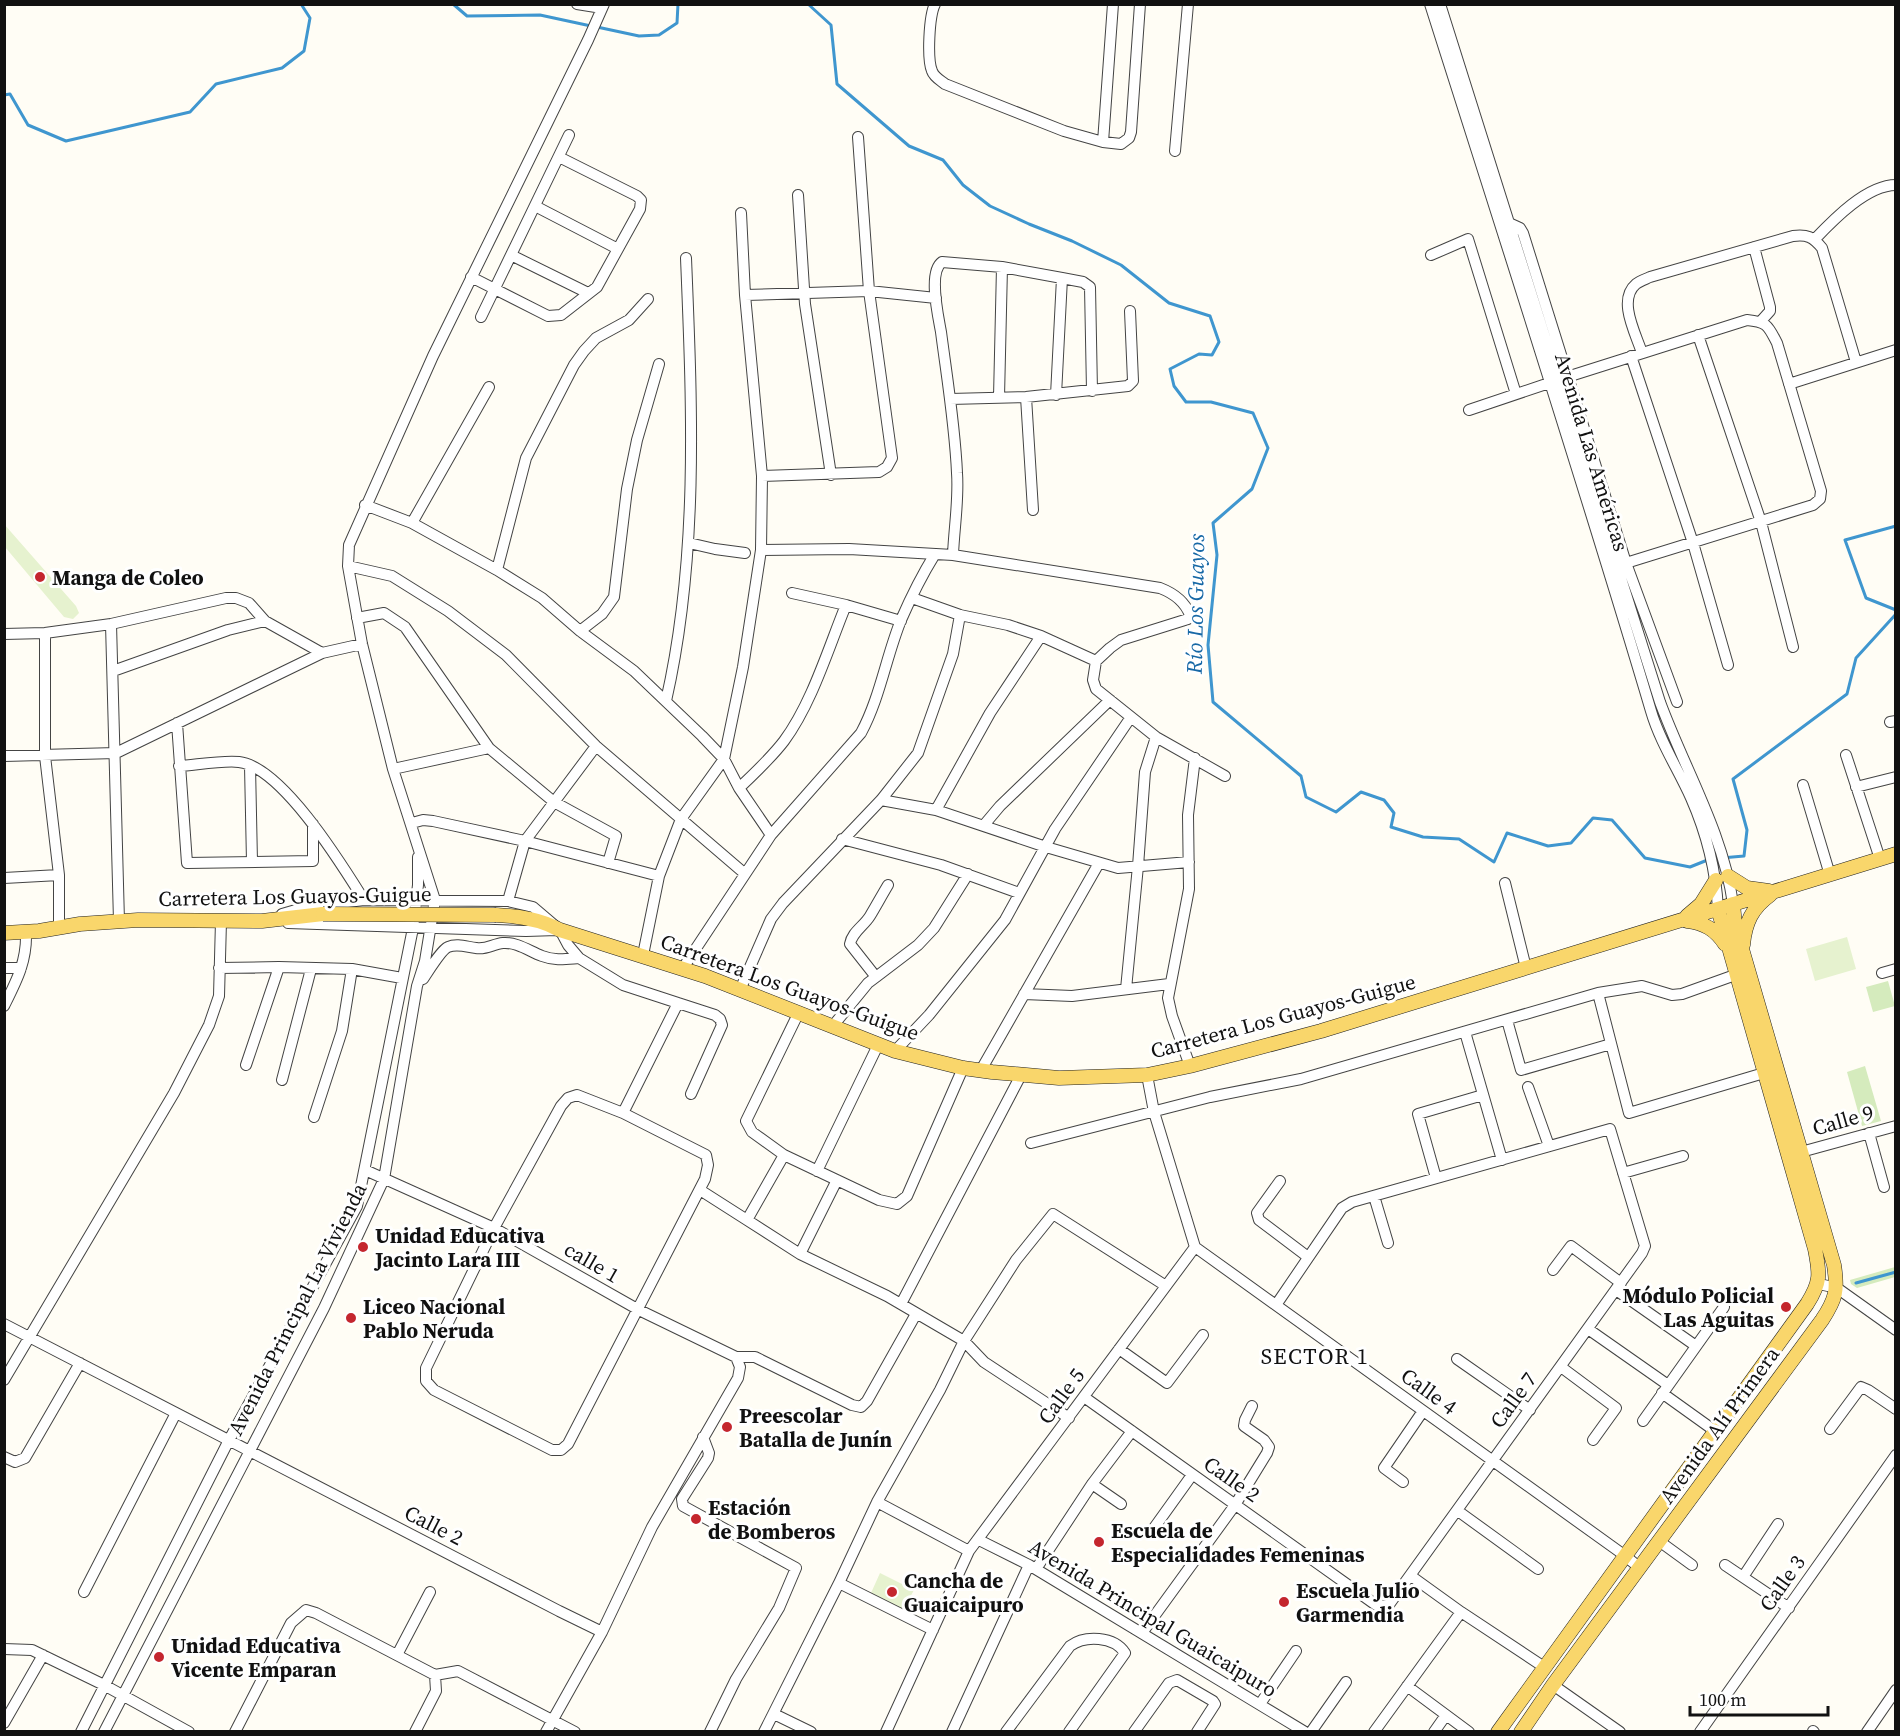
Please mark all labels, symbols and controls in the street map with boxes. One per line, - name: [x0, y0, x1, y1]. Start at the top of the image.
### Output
- street label: Avenida Las Américas: [1548, 349, 1636, 555]
- water label: Río Los Guayos: [1179, 534, 1211, 675]
- place label: Manga de Coleo: [52, 563, 204, 592]
- marker: Manga de Coleo: [33, 570, 47, 584]
- street label: Carretera Los Guayos-Guigue: [158, 879, 432, 913]
- street label: Carretera Los Guayos-Guigue: [657, 927, 923, 1047]
- street label: Carretera Los Guayos-Guigue: [1147, 967, 1419, 1065]
- street label: Calle 9: [1809, 1097, 1877, 1143]
- street label: Avenida Principal La Vivienda: [221, 1177, 374, 1440]
- place label: Unidad Educativa Jacinto Lara III: [373, 1221, 545, 1274]
- street label: calle 1: [559, 1235, 625, 1289]
- marker: Unidad Educativa Jacinto Lara III: [356, 1240, 370, 1254]
- place label: Módulo Policial Las Aguitas: [1622, 1281, 1774, 1334]
- place label: Liceo Nacional Pablo Neruda: [363, 1292, 506, 1345]
- marker: Módulo Policial Las Aguitas: [1779, 1300, 1793, 1314]
- marker: Liceo Nacional Pablo Neruda: [344, 1311, 358, 1325]
- street label: Avenida Alí Primera: [1652, 1340, 1786, 1509]
- district label: SECTOR 1: [1261, 1341, 1369, 1371]
- street label: Calle 4: [1395, 1361, 1463, 1421]
- street label: Calle 5: [1031, 1362, 1091, 1430]
- street label: Calle 7: [1483, 1366, 1543, 1434]
- place label: Preescolar Batalla de Junín: [739, 1401, 892, 1454]
- marker: Preescolar Batalla de Junín: [720, 1420, 734, 1434]
- street label: Calle 2: [1198, 1449, 1266, 1509]
- place label: Estación de Bomberos: [708, 1493, 836, 1546]
- street label: Calle 2: [400, 1498, 468, 1552]
- marker: Estación de Bomberos: [689, 1512, 703, 1526]
- place label: Escuela de Especialidades Femeninas: [1111, 1516, 1365, 1569]
- street label: Avenida Principal Guaicaipuro: [1023, 1532, 1283, 1704]
- marker: Escuela de Especialidades Femeninas: [1092, 1535, 1106, 1549]
- street label: Calle 3: [1752, 1549, 1812, 1617]
- place label: Cancha de Guaicaipuro: [904, 1566, 1024, 1619]
- place label: Escuela Julio Garmendia: [1296, 1576, 1420, 1629]
- marker: Cancha de Guaicaipuro: [885, 1585, 899, 1599]
- marker: Escuela Julio Garmendia: [1277, 1595, 1291, 1609]
- place label: Unidad Educativa Vicente Emparan: [171, 1631, 341, 1684]
- marker: Unidad Educativa Vicente Emparan: [152, 1650, 166, 1664]
- scale bar: [1690, 1679, 1828, 1717]
- text: 100 m: [1699, 1687, 1746, 1712]

